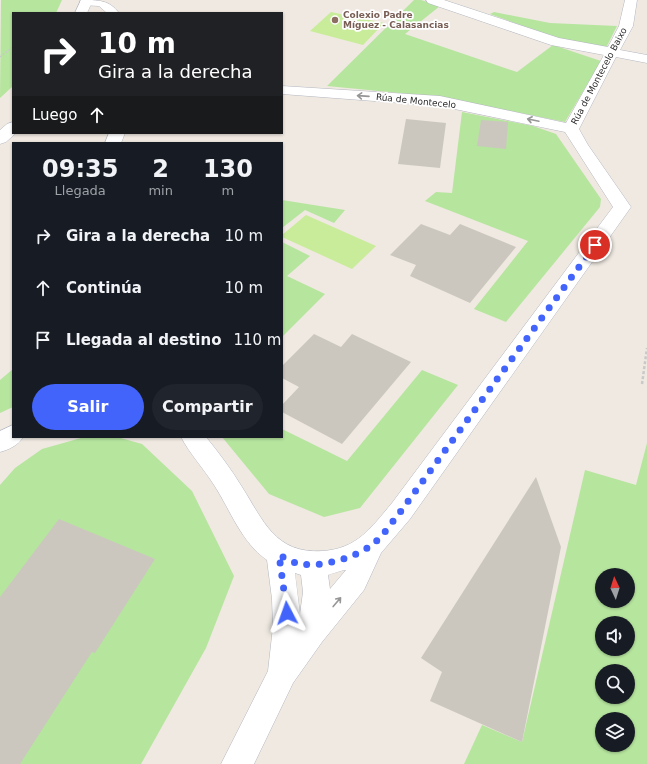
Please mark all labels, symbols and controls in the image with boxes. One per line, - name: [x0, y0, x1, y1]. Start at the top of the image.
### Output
- place label: Colexio Padre Míguez - Calasancias: [343, 10, 449, 30]
- marker: Colexio Padre Míguez - Calasancias: [330, 15, 340, 25]
- street label: Rúa de Montecelo Baixo: [569, 25, 629, 126]
- text: 10 m: [98, 27, 176, 60]
- icon: right: [32, 28, 84, 80]
- text: Gira a la derecha: [98, 61, 253, 82]
- one-way arrow: [357, 92, 370, 99]
- street label: Rúa de Montecelo: [375, 92, 457, 110]
- icon: ahead: [86, 104, 108, 126]
- text: Luego: [32, 106, 78, 124]
- one-way arrow: [527, 115, 540, 123]
- text: 09:35: [42, 155, 118, 183]
- text: 2: [152, 155, 169, 183]
- text: 130: [203, 155, 253, 183]
- text: Llegada: [55, 183, 106, 198]
- text: min: [148, 183, 173, 198]
- text: m: [222, 183, 234, 198]
- icon: right: [32, 225, 54, 247]
- text: Gira a la derecha: [66, 227, 210, 245]
- text: 10 m: [225, 227, 263, 245]
- pin: [578, 228, 612, 262]
- icon: arrive: [584, 234, 606, 256]
- icon: ahead: [32, 277, 54, 299]
- text: Continúa: [66, 279, 142, 297]
- text: 10 m: [225, 279, 263, 297]
- icon: arrive: [32, 329, 54, 351]
- text: Llegada al destino: [66, 331, 221, 349]
- text: 110 m: [233, 331, 281, 349]
- button: Salir: [32, 384, 144, 430]
- button: Compartir: [152, 384, 263, 430]
- north arrow: [595, 568, 635, 608]
- map controls: [595, 568, 635, 752]
- position arrow: [266, 592, 308, 634]
- one-way arrow: [332, 597, 341, 608]
- button: sound: [595, 616, 635, 656]
- button: search: [595, 664, 635, 704]
- button: layers: [595, 712, 635, 752]

